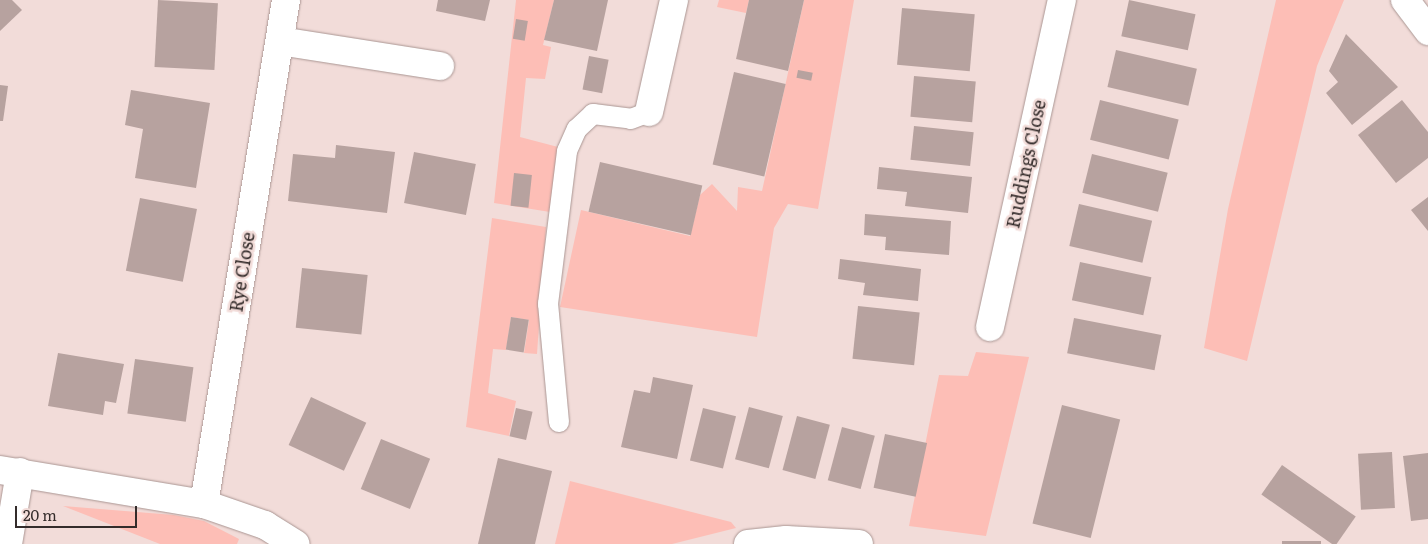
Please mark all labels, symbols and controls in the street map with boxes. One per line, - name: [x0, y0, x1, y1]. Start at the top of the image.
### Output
- street label: Ruddings Close: [1002, 98, 1050, 230]
- street label: Rye Close: [225, 231, 259, 313]
- scale bar: [18, 496, 140, 528]
- text: 20 m: [23, 503, 57, 526]

